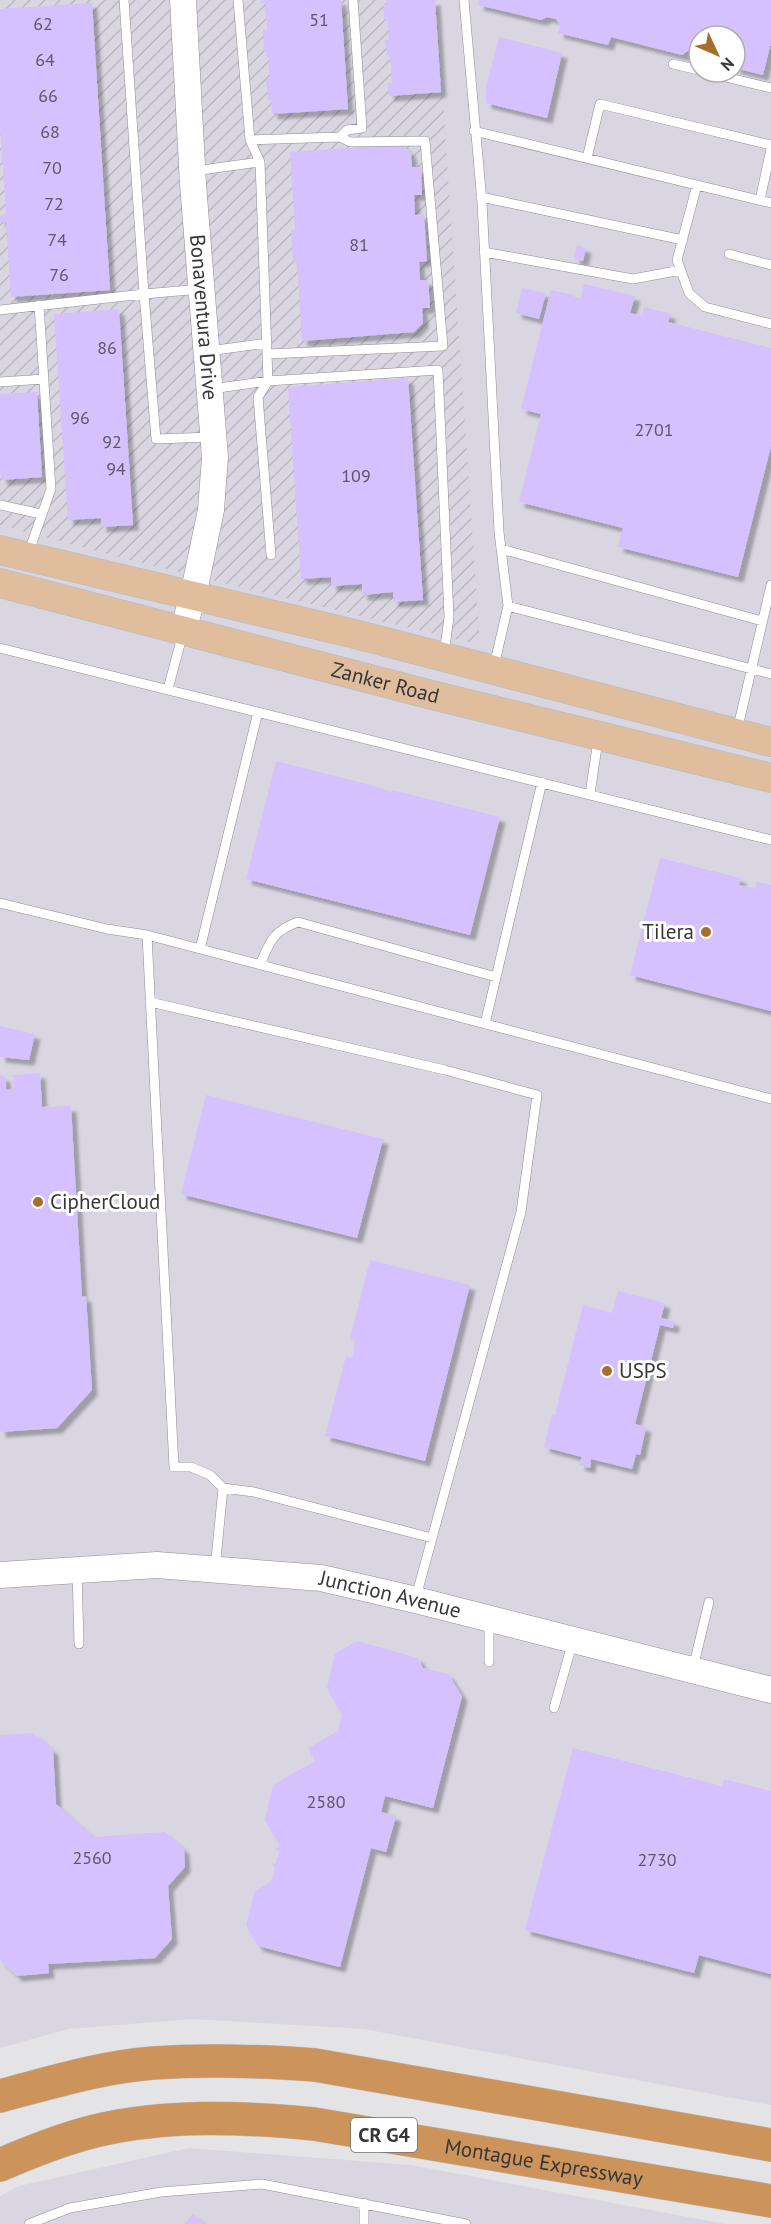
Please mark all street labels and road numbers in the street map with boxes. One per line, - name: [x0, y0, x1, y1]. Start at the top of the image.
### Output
- street label: Bonaventura Drive: [184, 233, 224, 401]
- street label: Zanker Road: [328, 655, 442, 709]
- street label: Junction Avenue: [316, 1564, 464, 1624]
- road number: CR G4: [351, 2118, 417, 2152]
- street label: Montague Expressway: [443, 2132, 645, 2192]

